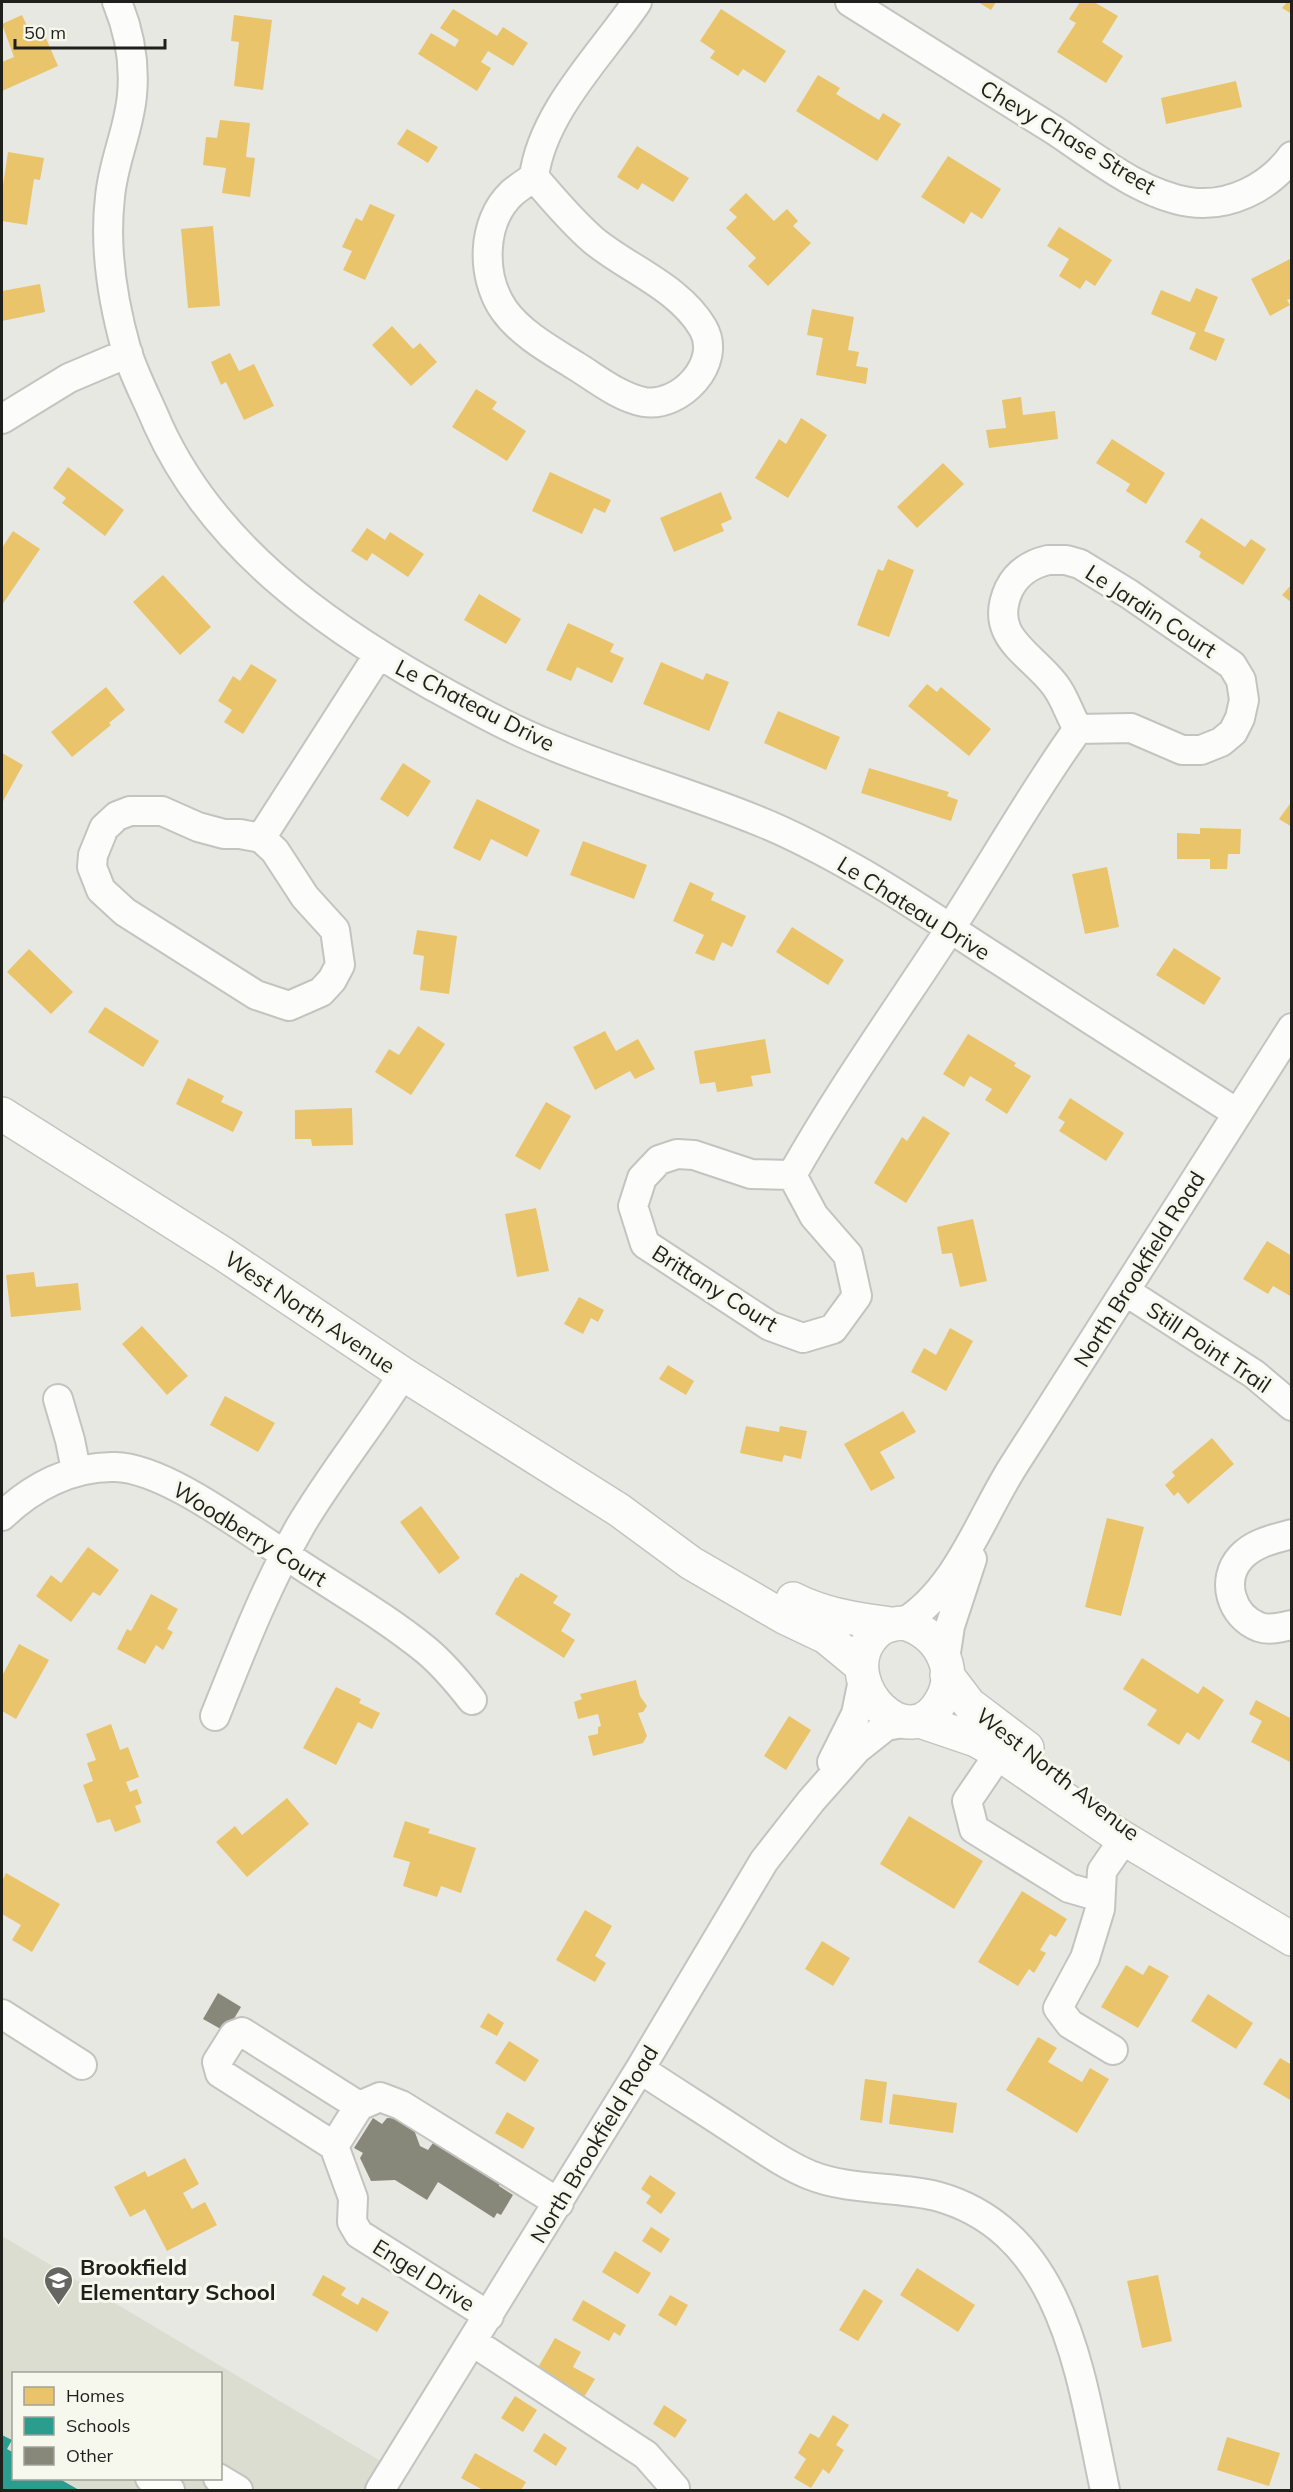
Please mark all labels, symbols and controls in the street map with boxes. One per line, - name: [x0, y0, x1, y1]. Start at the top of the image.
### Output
- scale bar: [15, 12, 165, 50]
- text: 50 m: [24, 21, 66, 44]
- street label: Chevy Chase Street: [975, 74, 1161, 201]
- street label: Le Jardin Court: [1080, 558, 1222, 664]
- street label: Le Chateau Drive: [391, 653, 559, 757]
- street label: Le Chateau Drive: [832, 850, 996, 966]
- street label: North Brookfield Road: [1067, 1166, 1211, 1372]
- street label: Brittany Court: [647, 1238, 783, 1338]
- street label: West North Avenue: [219, 1244, 401, 1380]
- street label: Still Point Trail: [1142, 1295, 1276, 1399]
- street label: Woodberry Court: [168, 1475, 333, 1593]
- street label: West North Avenue: [971, 1701, 1145, 1847]
- street label: North Brookfield Road: [524, 2040, 664, 2248]
- street label: Engel Drive: [368, 2233, 480, 2317]
- place label: Brookfield Elementary School: [80, 2253, 276, 2306]
- school or university icon: Brookfield Elementary School: [43, 2264, 75, 2306]
- legend: [12, 2372, 222, 2480]
- text: Homes: [66, 2384, 125, 2407]
- text: Schools: [66, 2414, 131, 2437]
- text: Other: [66, 2444, 114, 2467]

